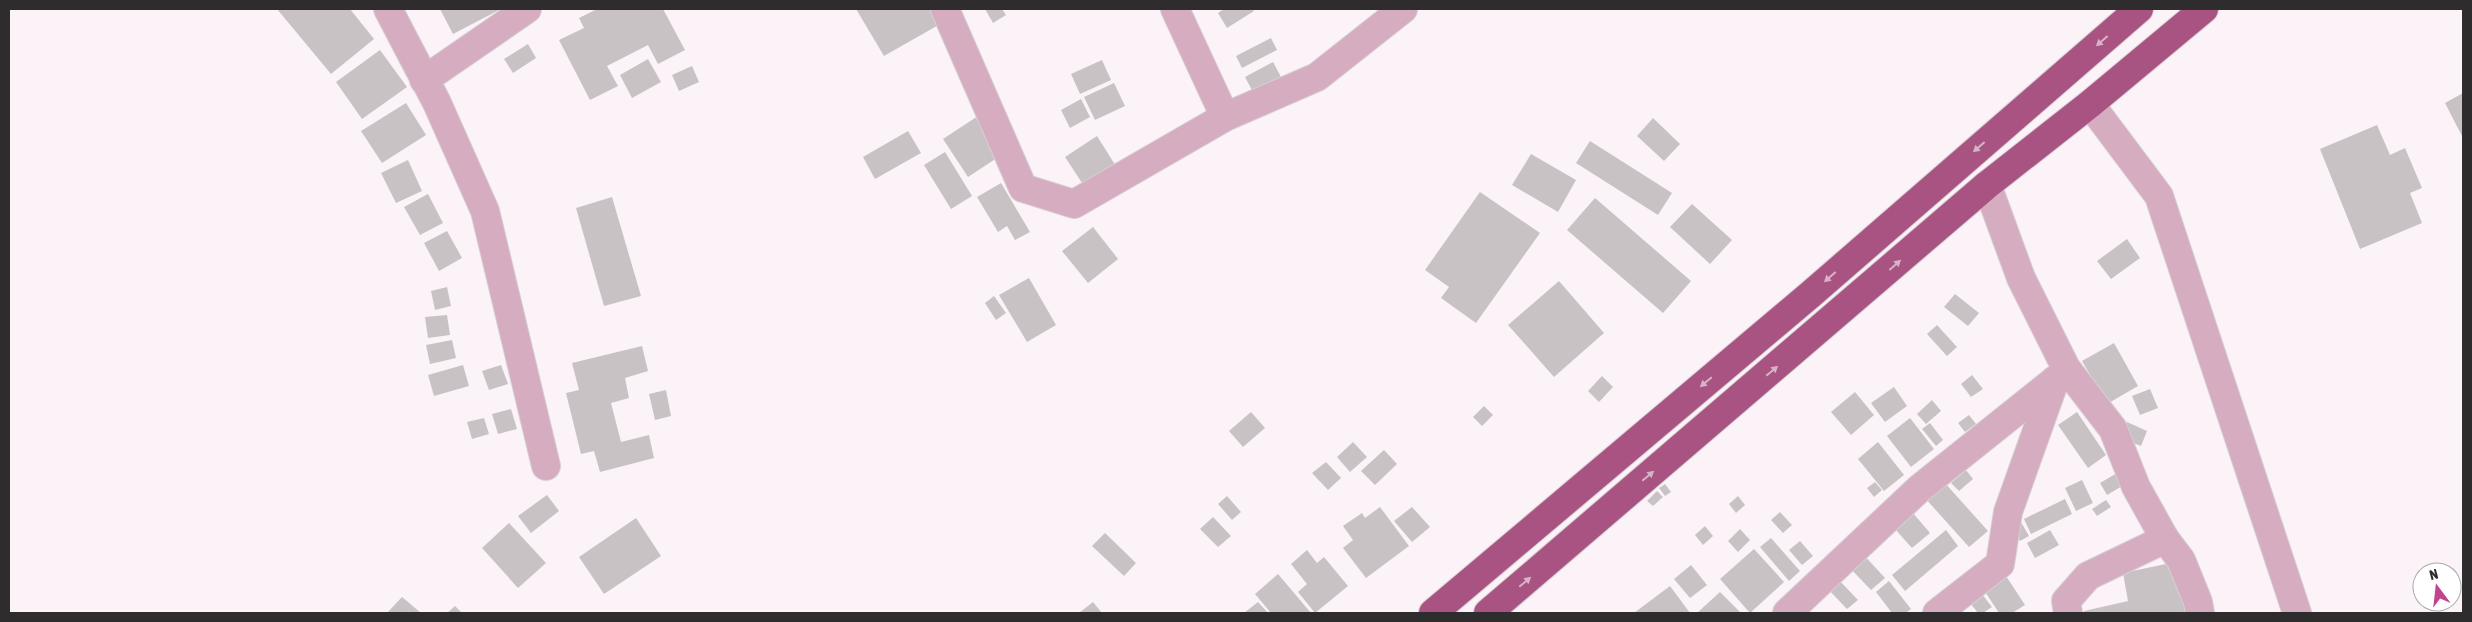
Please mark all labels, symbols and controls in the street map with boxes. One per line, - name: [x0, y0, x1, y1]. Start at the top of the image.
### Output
- one-way arrow: [2095, 35, 2108, 46]
- one-way arrow: [1973, 142, 1986, 153]
- one-way arrow: [1889, 259, 1901, 271]
- one-way arrow: [1825, 271, 1837, 283]
- one-way arrow: [1766, 366, 1778, 377]
- one-way arrow: [1700, 377, 1713, 388]
- one-way arrow: [1642, 471, 1655, 482]
- north arrow: [2412, 562, 2462, 612]
- text: N: [2428, 566, 2440, 583]
- one-way arrow: [1518, 576, 1531, 587]

